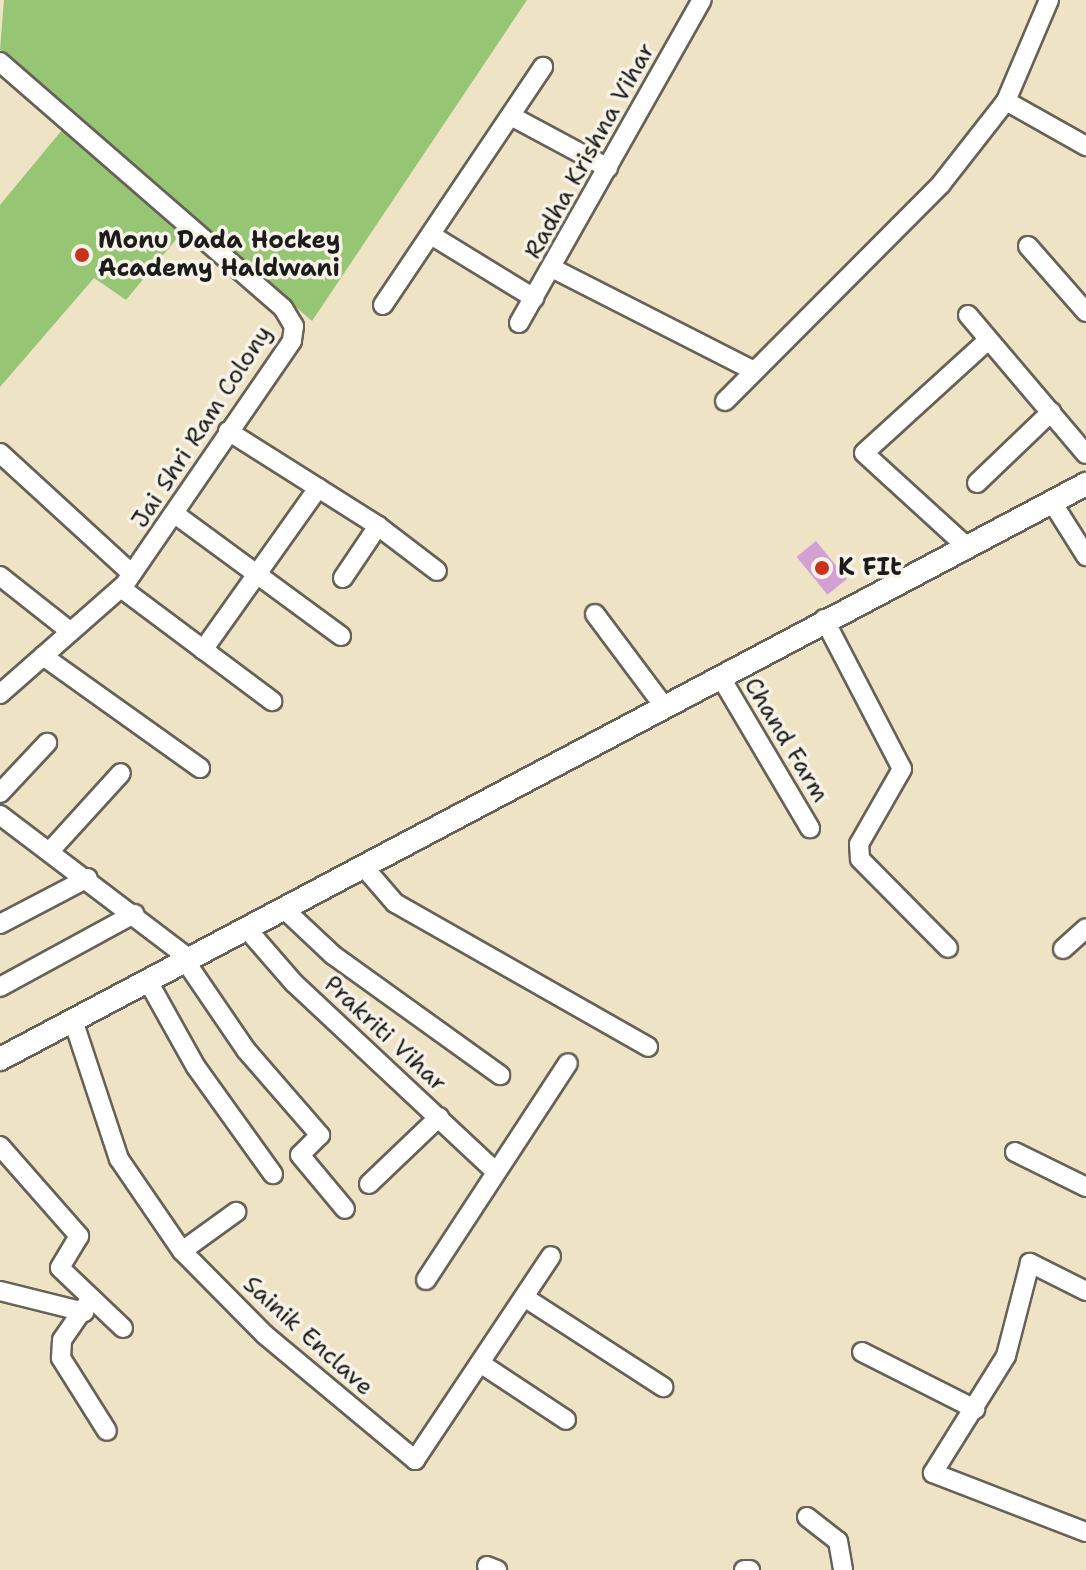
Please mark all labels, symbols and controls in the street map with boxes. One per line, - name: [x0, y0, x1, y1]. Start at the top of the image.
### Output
- street label: Radha Krishna Vihar: [519, 38, 661, 264]
- place label: Monu Dada Hockey Academy Haldwani: [98, 227, 340, 283]
- marker: Monu Dada Hockey Academy Haldwani: [73, 246, 91, 264]
- street label: Jai Shri Ram Colony: [126, 320, 278, 534]
- place label: K FIt: [838, 554, 902, 582]
- marker: K FIt: [813, 559, 831, 577]
- street label: Chand Farm: [738, 673, 834, 807]
- street label: Prakriti Vihar: [318, 970, 452, 1098]
- street label: Sainik Enclave: [237, 1270, 379, 1402]

